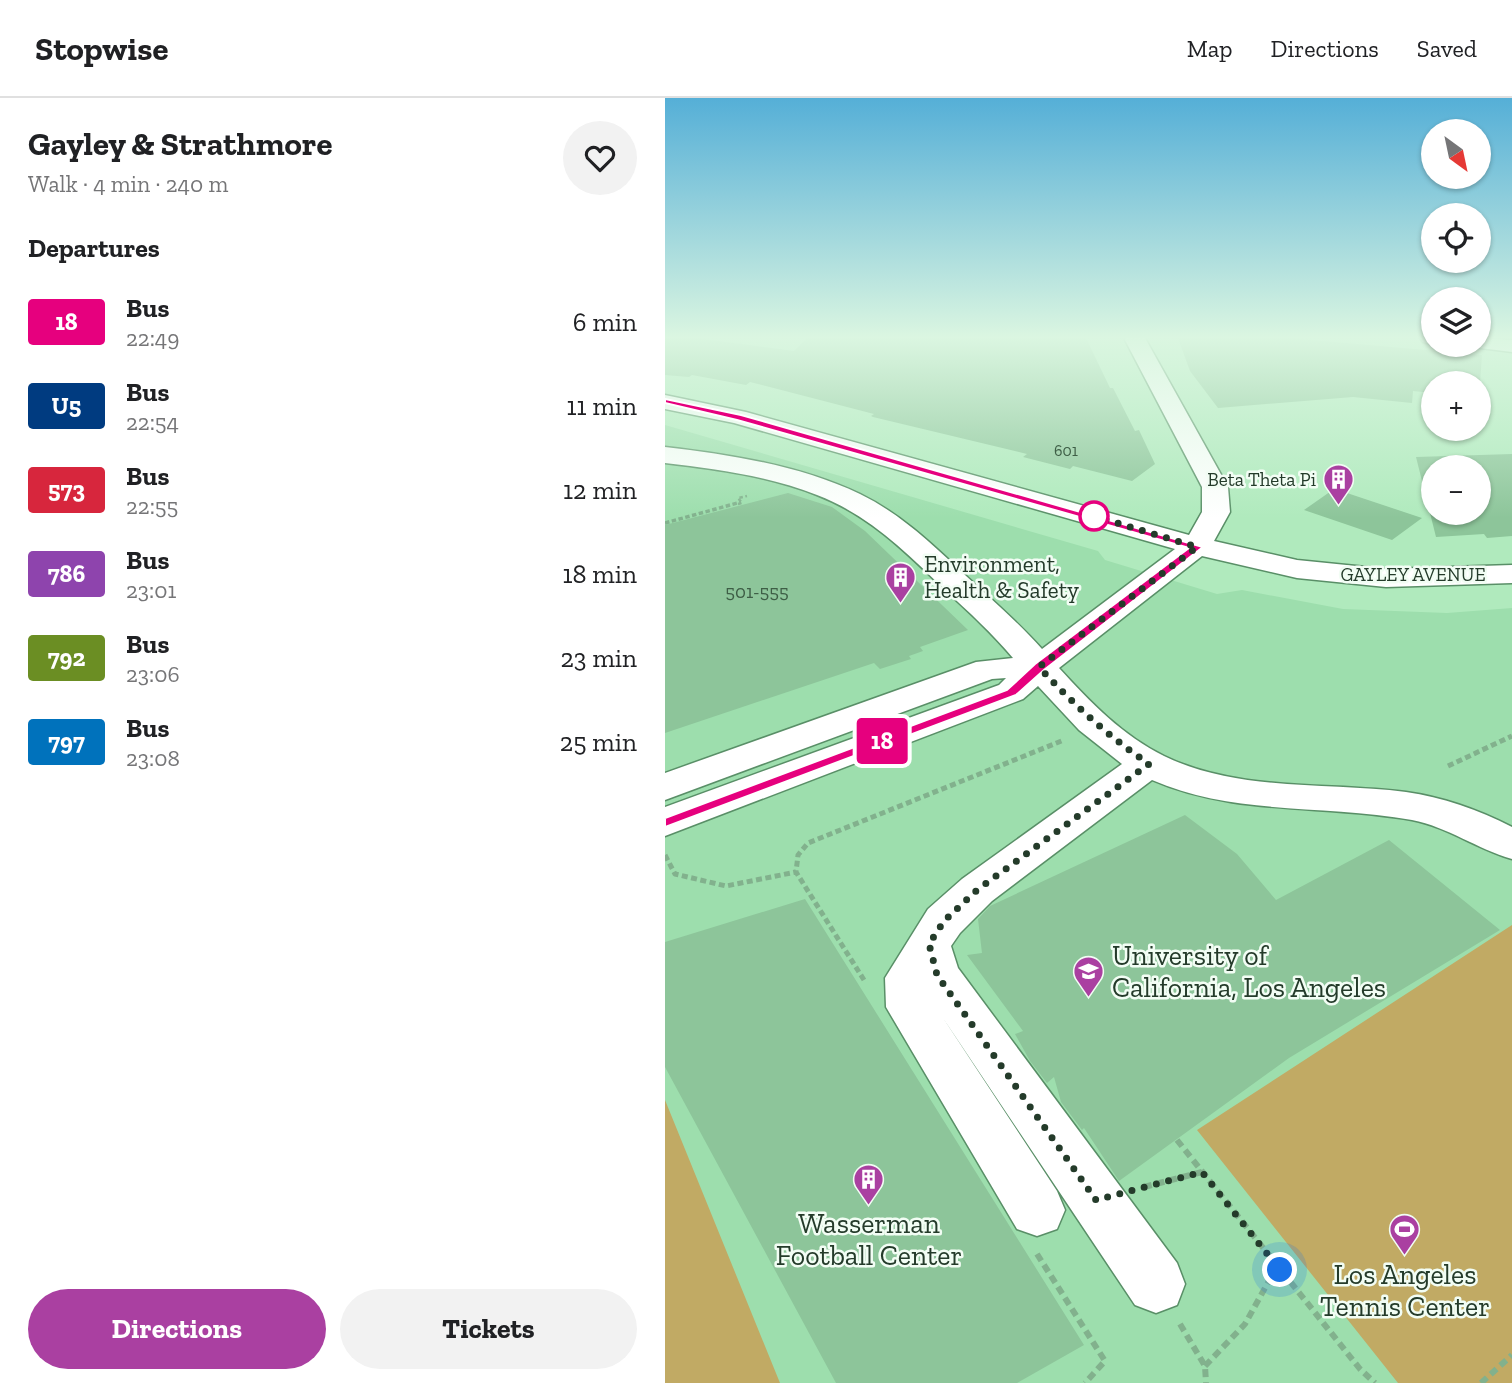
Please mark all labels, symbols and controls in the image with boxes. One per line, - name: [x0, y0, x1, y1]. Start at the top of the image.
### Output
- text: Stopwise: [35, 29, 168, 68]
- text: Map: [1187, 34, 1233, 63]
- text: Directions: [1271, 34, 1379, 63]
- text: Saved: [1417, 34, 1477, 63]
- north arrow: [1421, 119, 1491, 189]
- map controls: [1421, 119, 1491, 525]
- button: heart: [563, 121, 637, 195]
- text: Gayley & Strathmore: [28, 124, 332, 163]
- text: Walk · 4 min · 240 m: [28, 170, 228, 198]
- button: locate: [1421, 203, 1491, 273]
- text: Departures: [28, 232, 160, 264]
- button: layers: [1421, 287, 1491, 357]
- text: Bus: [126, 292, 169, 324]
- text: 6 min: [573, 306, 637, 338]
- text: 18: [55, 307, 78, 336]
- text: 22:49: [126, 324, 179, 352]
- button: +: [1421, 371, 1491, 441]
- text: Bus: [126, 376, 169, 408]
- text: 11 min: [566, 390, 637, 422]
- text: U5: [52, 391, 81, 420]
- text: 22:54: [126, 408, 179, 436]
- house number: 601: [1054, 441, 1078, 460]
- button: −: [1421, 455, 1491, 525]
- text: Bus: [126, 460, 169, 492]
- building icon: Beta Theta Pi: [1322, 462, 1356, 506]
- place label: Beta Theta Pi: [1207, 468, 1316, 491]
- text: 12 min: [563, 474, 637, 506]
- text: 573: [48, 475, 85, 504]
- text: 22:55: [126, 492, 178, 520]
- unlabelled marker: [1079, 501, 1109, 531]
- text: Bus: [126, 544, 169, 576]
- place label: Environment, Health & Safety: [924, 550, 1079, 604]
- text: 18 min: [562, 558, 637, 590]
- text: 786: [48, 559, 85, 588]
- building icon: Environment, Health & Safety: [884, 560, 918, 604]
- street label: GAYLEY AVENUE: [1340, 563, 1486, 586]
- text: 23:01: [126, 576, 176, 604]
- house number: 501-555: [725, 580, 789, 603]
- text: Bus: [126, 628, 169, 660]
- text: 23 min: [560, 642, 637, 674]
- text: 792: [48, 643, 85, 672]
- text: 23:06: [126, 660, 180, 688]
- text: Bus: [126, 712, 169, 744]
- line badge: 18: [851, 718, 913, 764]
- text: 25 min: [560, 726, 637, 758]
- text: 18: [871, 726, 893, 755]
- text: 797: [48, 727, 85, 756]
- text: 23:08: [126, 744, 180, 772]
- place label: University of California, Los Angeles: [1112, 939, 1386, 1004]
- school or university icon: University of California, Los Angeles: [1072, 954, 1106, 998]
- building icon: Wasserman Football Center: [852, 1162, 886, 1206]
- place label: Wasserman Football Center: [776, 1207, 962, 1272]
- sports icon: Los Angeles Tennis Center: [1388, 1213, 1422, 1257]
- your location: [1262, 1252, 1297, 1287]
- place label: Los Angeles Tennis Center: [1320, 1258, 1490, 1323]
- button: Directions: [28, 1289, 326, 1369]
- button: Tickets: [340, 1289, 637, 1369]

